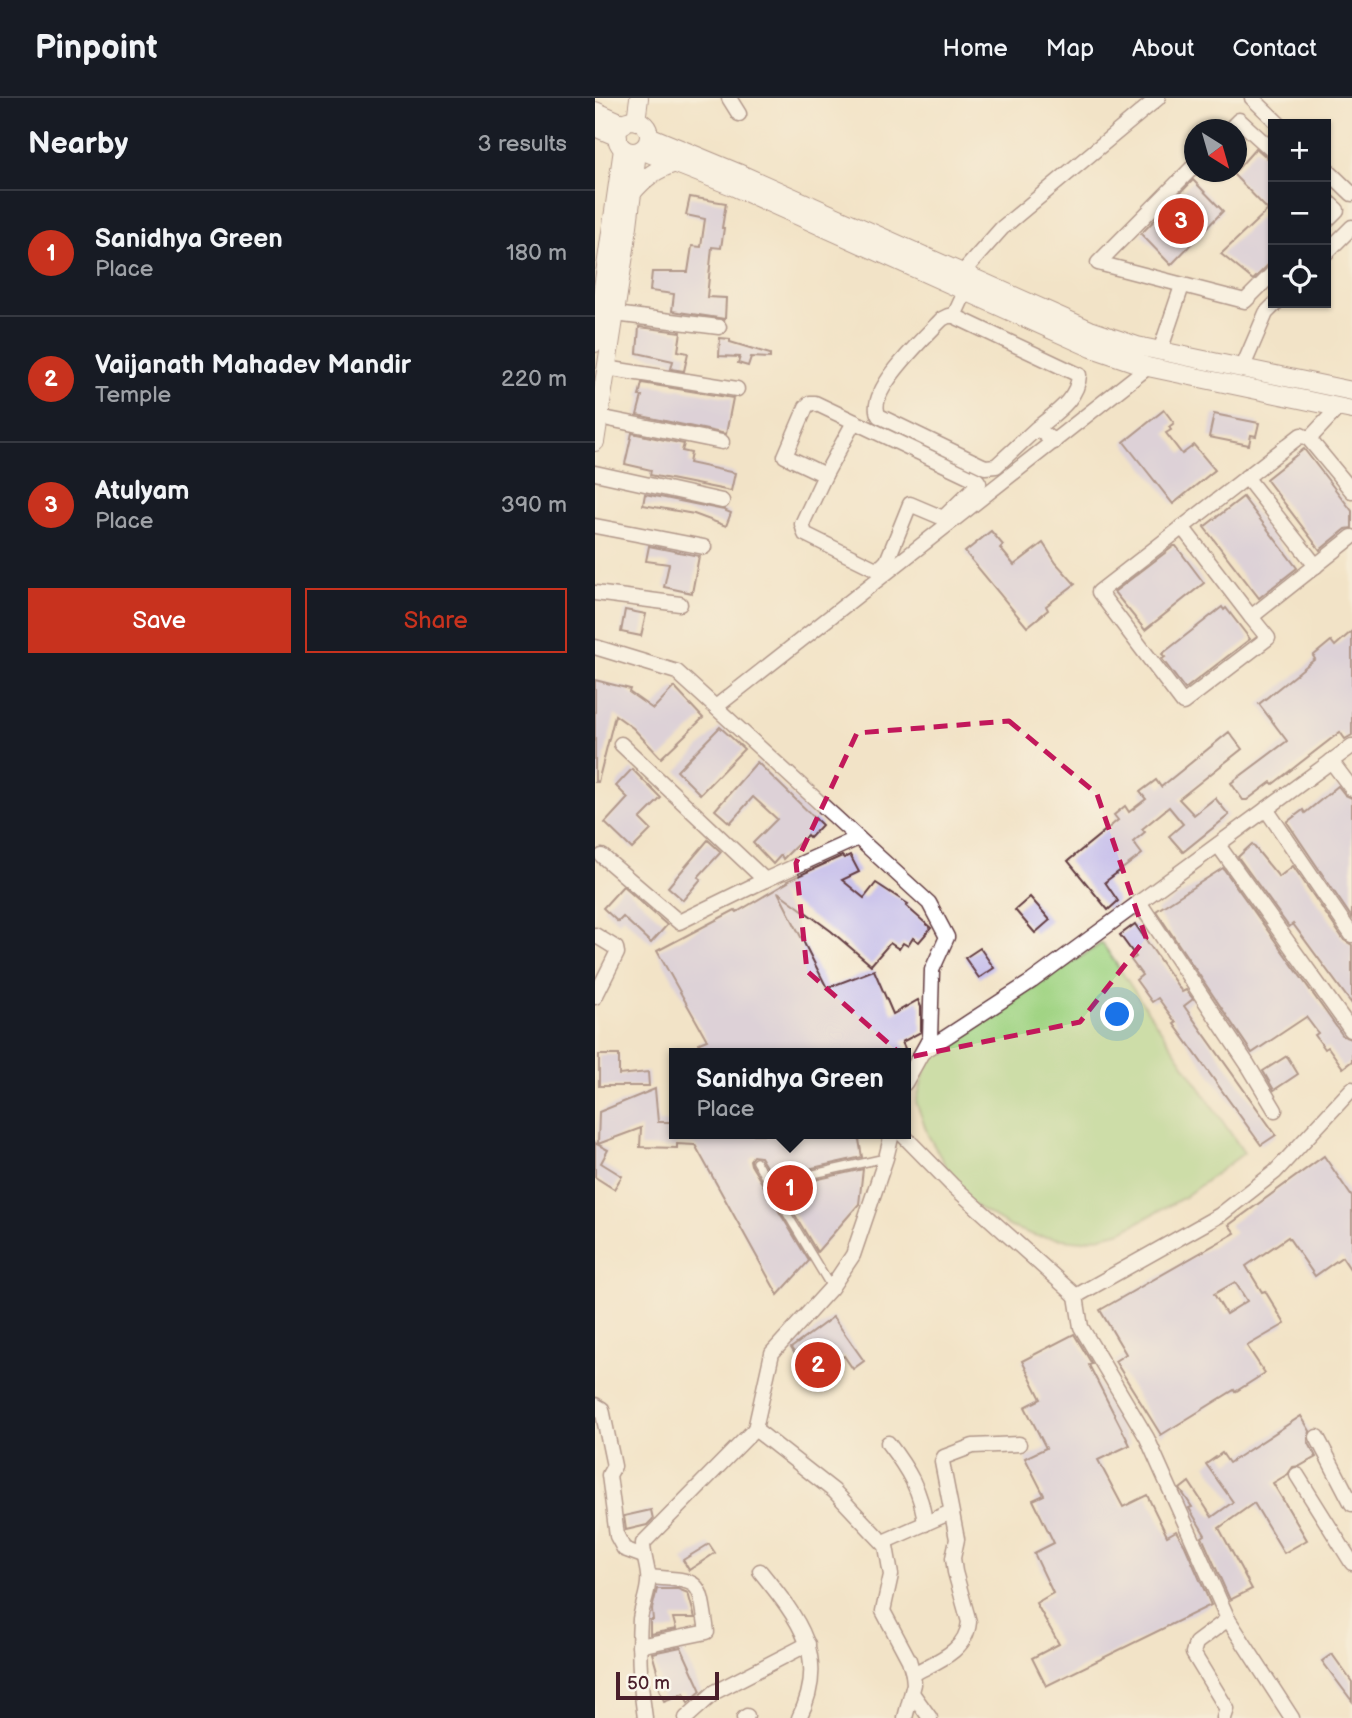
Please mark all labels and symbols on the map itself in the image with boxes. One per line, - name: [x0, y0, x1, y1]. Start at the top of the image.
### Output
- north arrow: [1184, 119, 1247, 182]
- pin: 3: [1158, 195, 1204, 247]
- your location: [1100, 997, 1134, 1031]
- pin: 1: [767, 1162, 813, 1214]
- pin: 2: [795, 1339, 841, 1391]
- scale bar: [616, 1669, 719, 1701]

